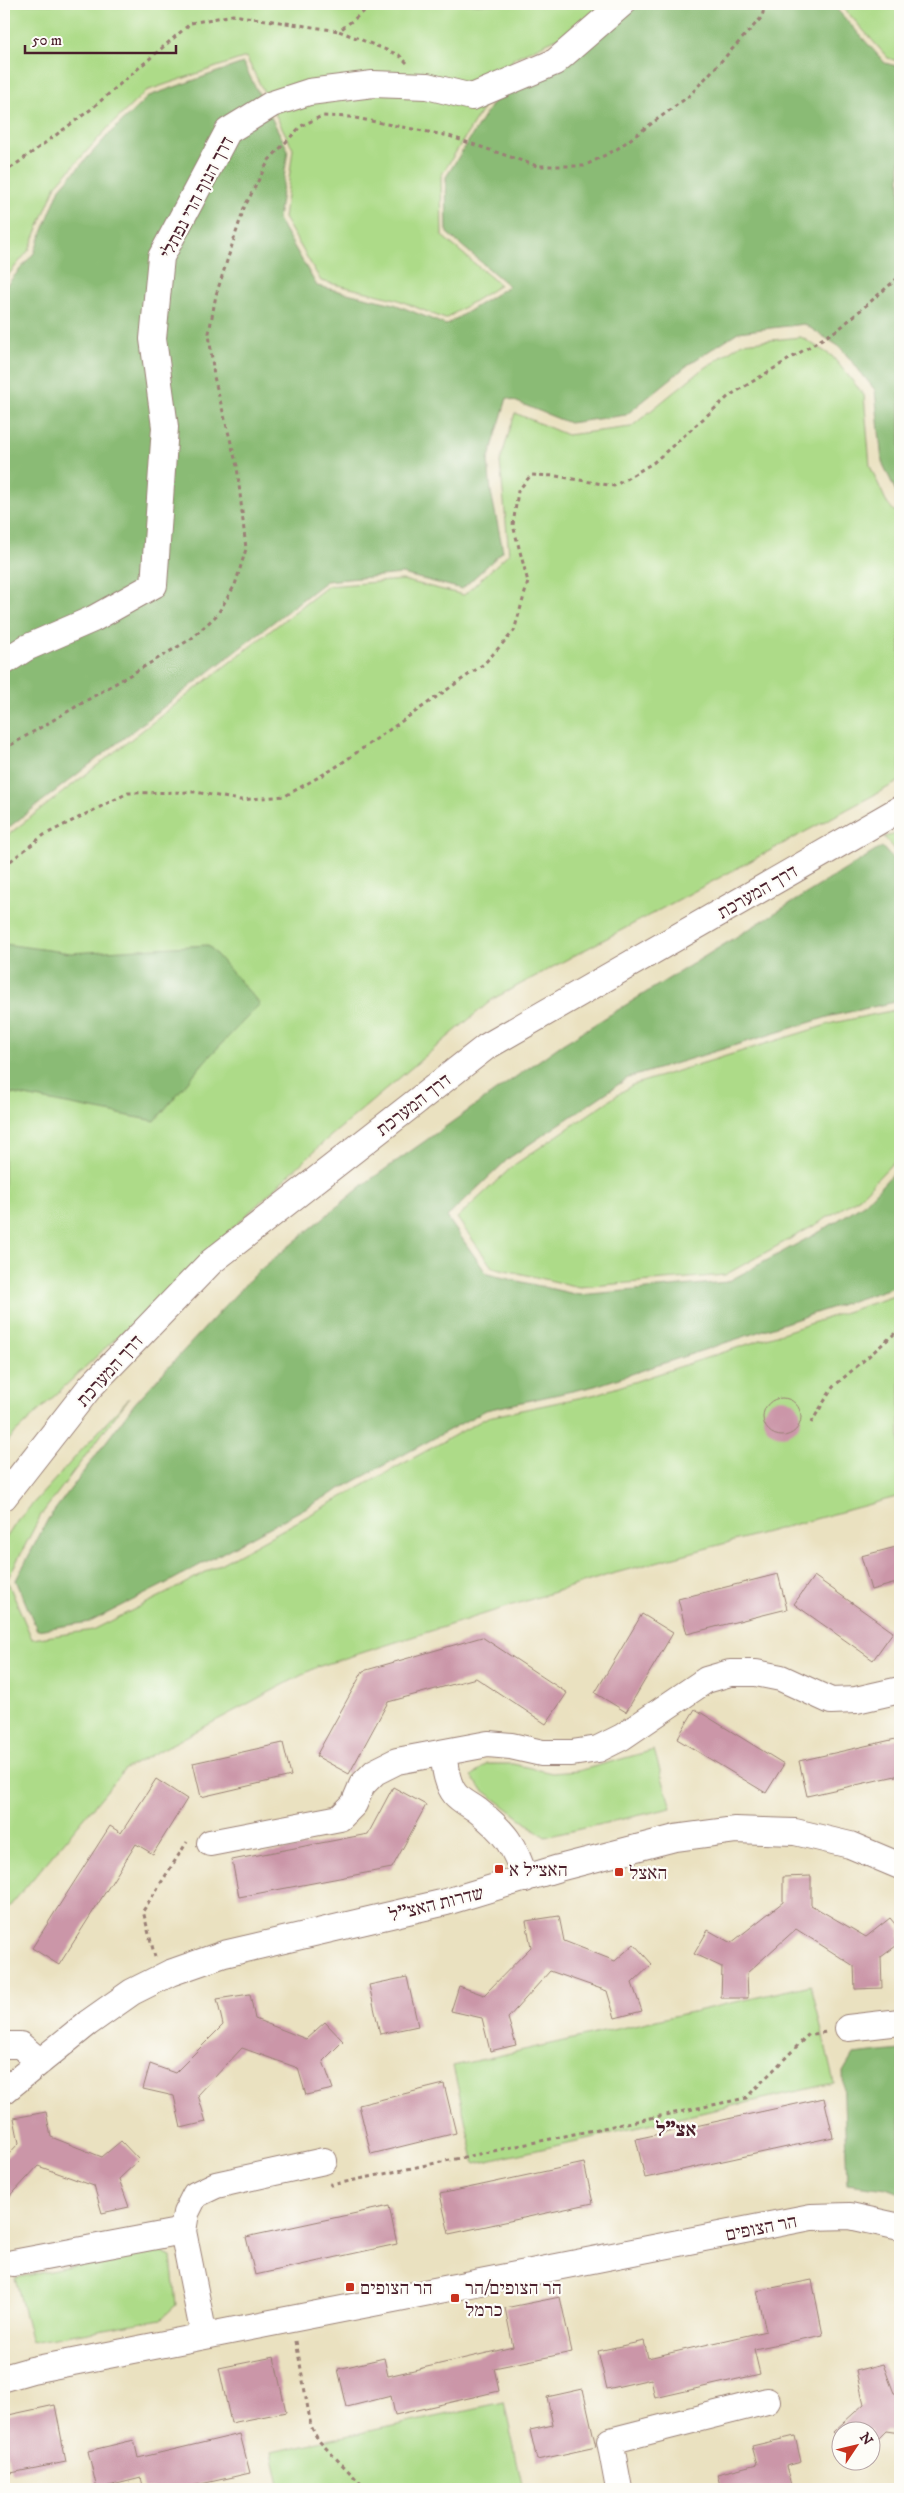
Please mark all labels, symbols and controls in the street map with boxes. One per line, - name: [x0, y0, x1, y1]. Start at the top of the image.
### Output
- scale bar: [25, 22, 176, 54]
- text: 50 m: [32, 31, 62, 50]
- street label: דרך הנוף הרי נפתלי: [155, 133, 239, 263]
- street label: דרך המערכת: [714, 860, 802, 924]
- street label: דרך המערכת: [372, 1069, 456, 1142]
- street label: דרך המערכת: [72, 1330, 148, 1412]
- place label: האצ״ל א: [509, 1859, 568, 1882]
- place label: האצל: [629, 1862, 667, 1885]
- marker: האצ״ל א: [493, 1863, 505, 1875]
- marker: האצל: [613, 1866, 625, 1878]
- street label: שדרות האצ"ל: [387, 1882, 486, 1927]
- district label: אצ"ל: [656, 2118, 697, 2143]
- street label: הר הצופים: [723, 2210, 799, 2247]
- place label: הר הצופים: [360, 2277, 433, 2300]
- place label: הר הצופים/הר כרמל: [465, 2277, 562, 2322]
- marker: הר הצופים: [344, 2281, 356, 2293]
- marker: הר הצופים/הר כרמל: [449, 2292, 461, 2304]
- north arrow: [832, 2420, 882, 2470]
- text: N: [855, 2429, 877, 2449]

